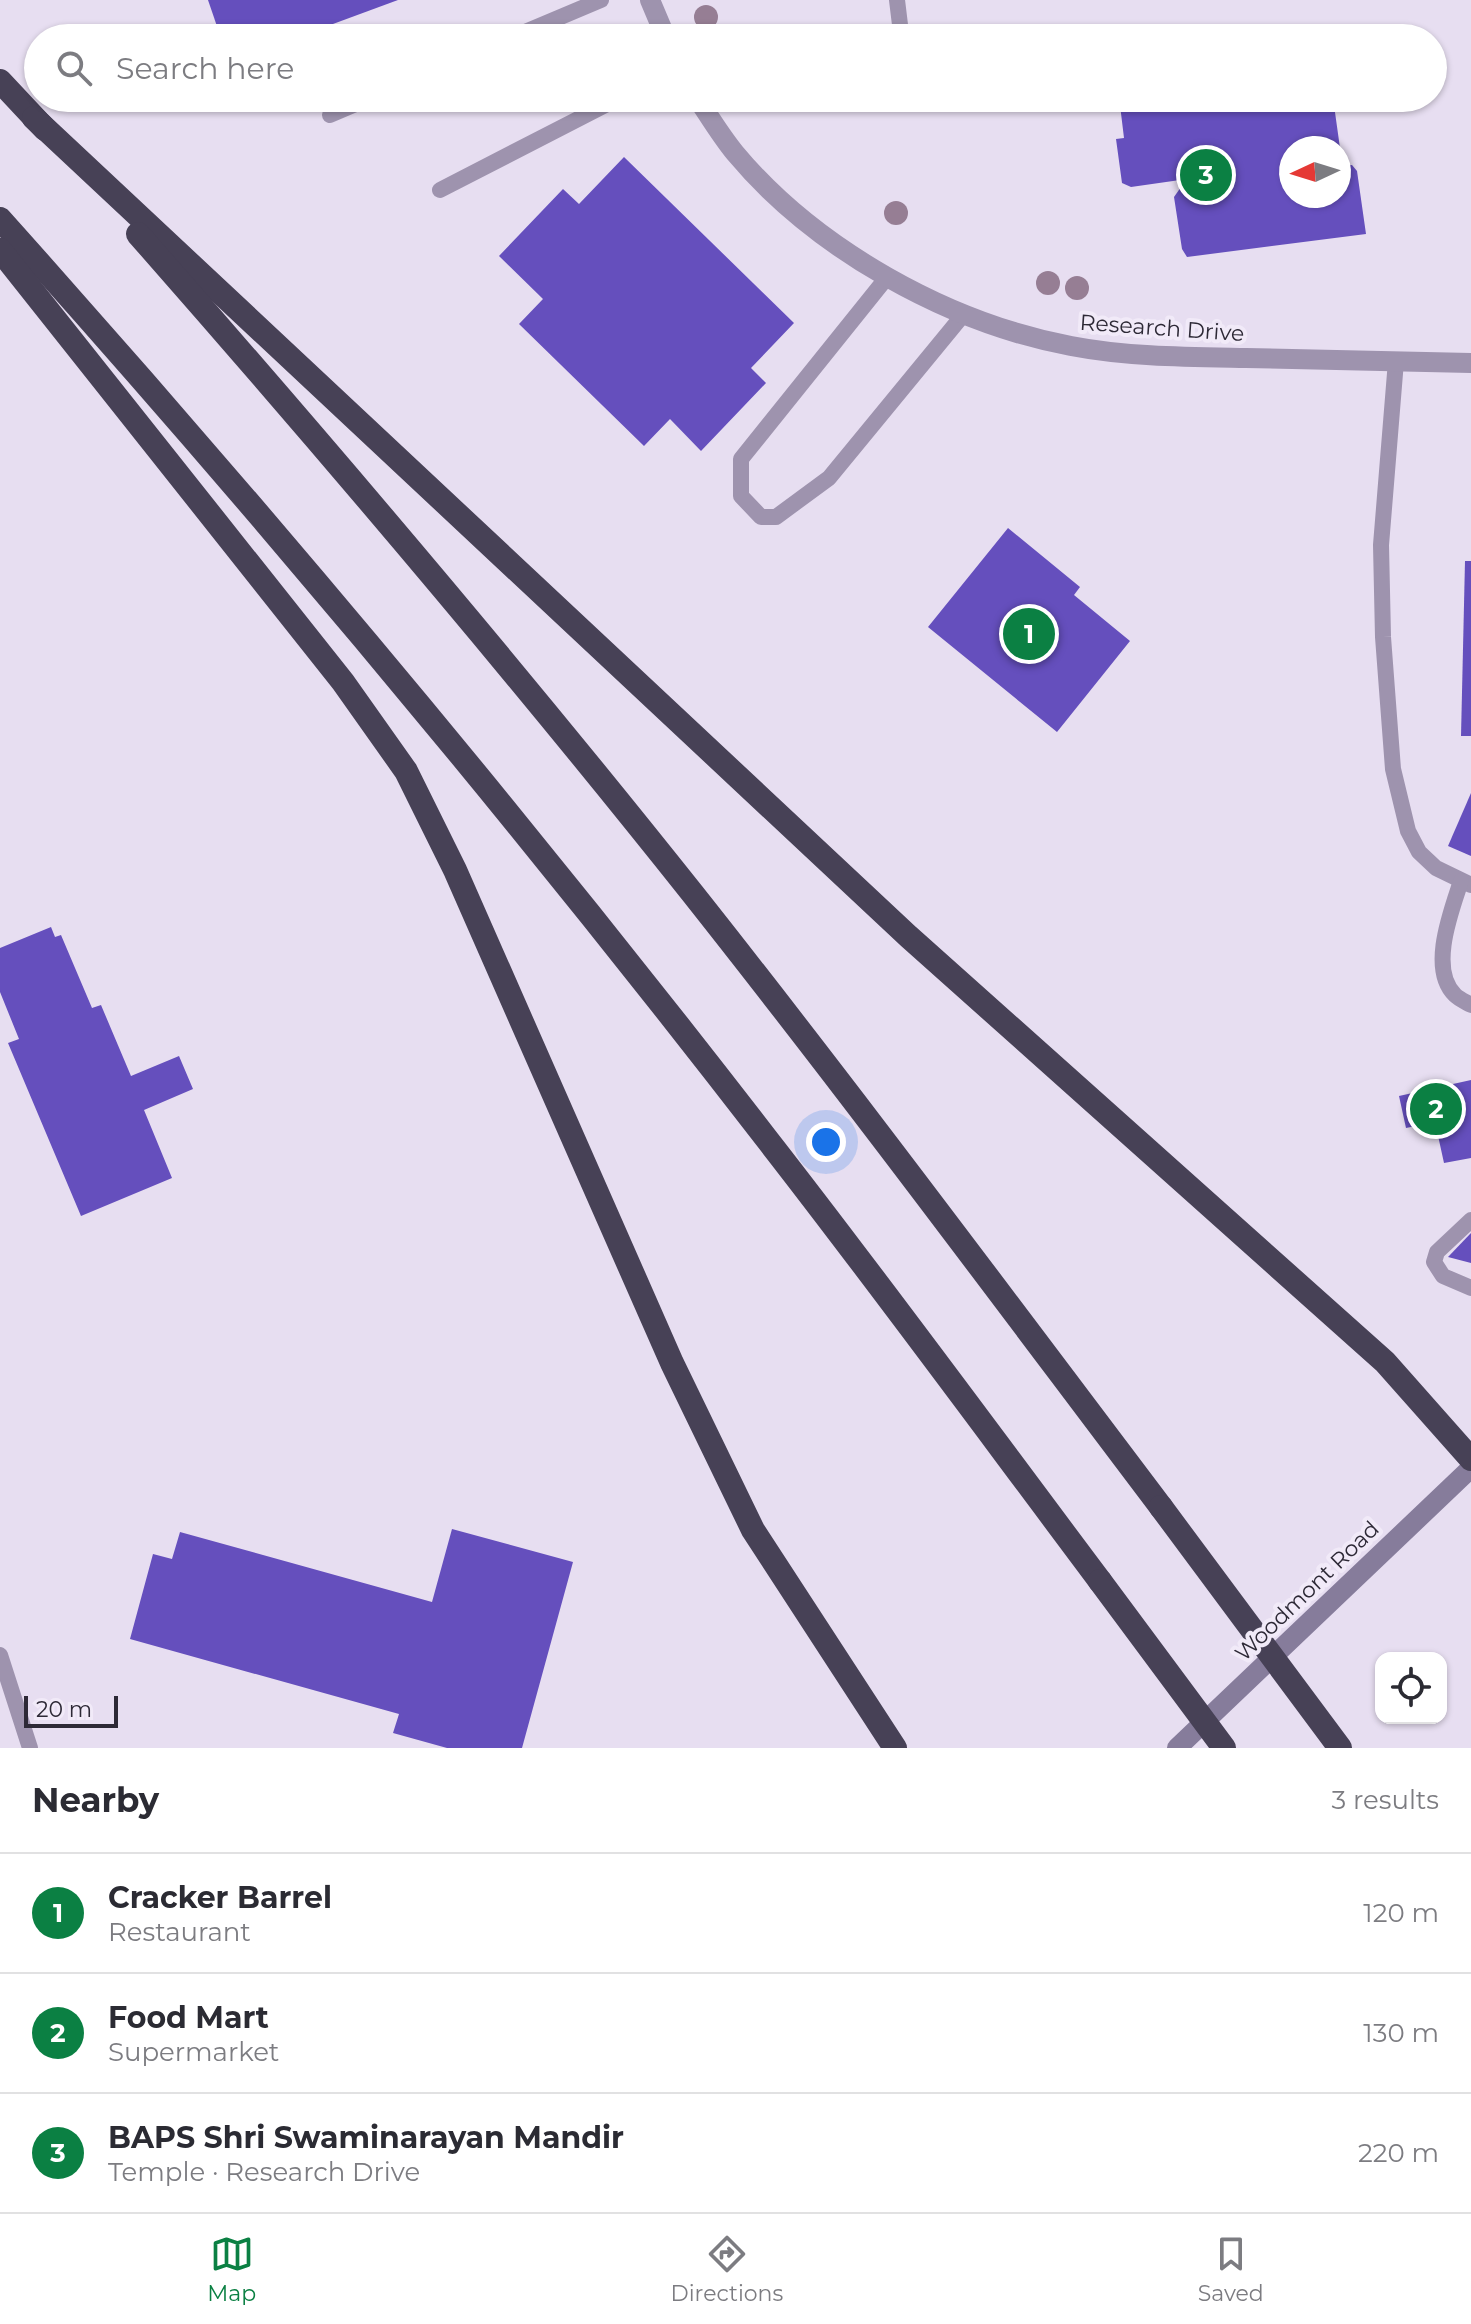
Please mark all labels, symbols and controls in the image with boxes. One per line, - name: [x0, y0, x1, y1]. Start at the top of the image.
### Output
- search box: [24, 24, 1447, 112]
- icon: search: [52, 46, 96, 90]
- text: Search here: [116, 50, 294, 87]
- north arrow: [1279, 136, 1351, 208]
- pin: 3: [1180, 145, 1232, 205]
- street label: Research Drive: [1079, 309, 1245, 347]
- pin: 1: [1003, 604, 1055, 664]
- pin: 2: [1410, 1079, 1462, 1139]
- your location: [806, 1122, 846, 1162]
- street label: Woodmont Road: [1229, 1515, 1385, 1667]
- map controls: [1375, 1652, 1447, 1724]
- button: locate: [1375, 1652, 1447, 1724]
- scale bar: [24, 1692, 118, 1728]
- text: 20 m: [36, 1696, 92, 1723]
- text: Nearby: [32, 1779, 159, 1821]
- text: 3 results: [1332, 1784, 1439, 1816]
- text: Cracker Barrel: [108, 1879, 332, 1916]
- text: 1: [53, 1897, 63, 1929]
- text: 120 m: [1363, 1897, 1439, 1929]
- text: Restaurant: [108, 1916, 251, 1948]
- text: Food Mart: [108, 1999, 269, 2036]
- text: 2: [50, 2017, 66, 2049]
- text: 130 m: [1363, 2017, 1439, 2049]
- text: Supermarket: [108, 2036, 279, 2068]
- text: BAPS Shri Swaminarayan Mandir: [108, 2119, 624, 2156]
- text: 3: [50, 2137, 66, 2169]
- text: 220 m: [1358, 2137, 1439, 2169]
- text: Temple · Research Drive: [108, 2156, 420, 2188]
- tab: Map: [207, 2232, 256, 2307]
- tab: Directions: [671, 2232, 783, 2307]
- tab: Saved: [1198, 2232, 1264, 2307]

